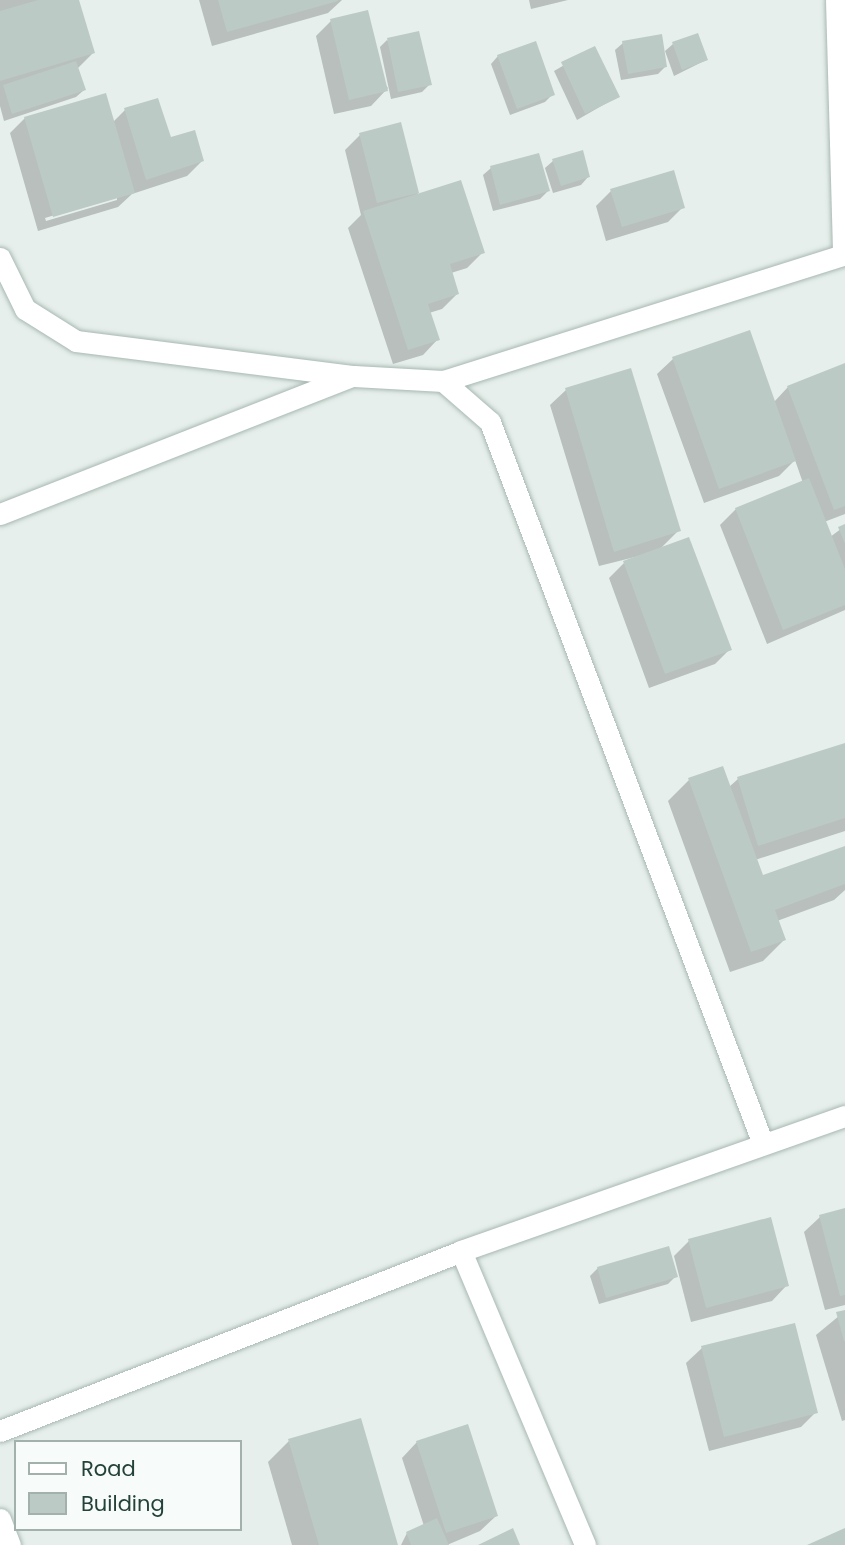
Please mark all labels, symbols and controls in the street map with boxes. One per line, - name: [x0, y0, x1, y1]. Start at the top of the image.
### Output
- legend: [14, 1440, 242, 1531]
- text: Road: [81, 1454, 136, 1483]
- text: Building: [81, 1489, 165, 1518]

